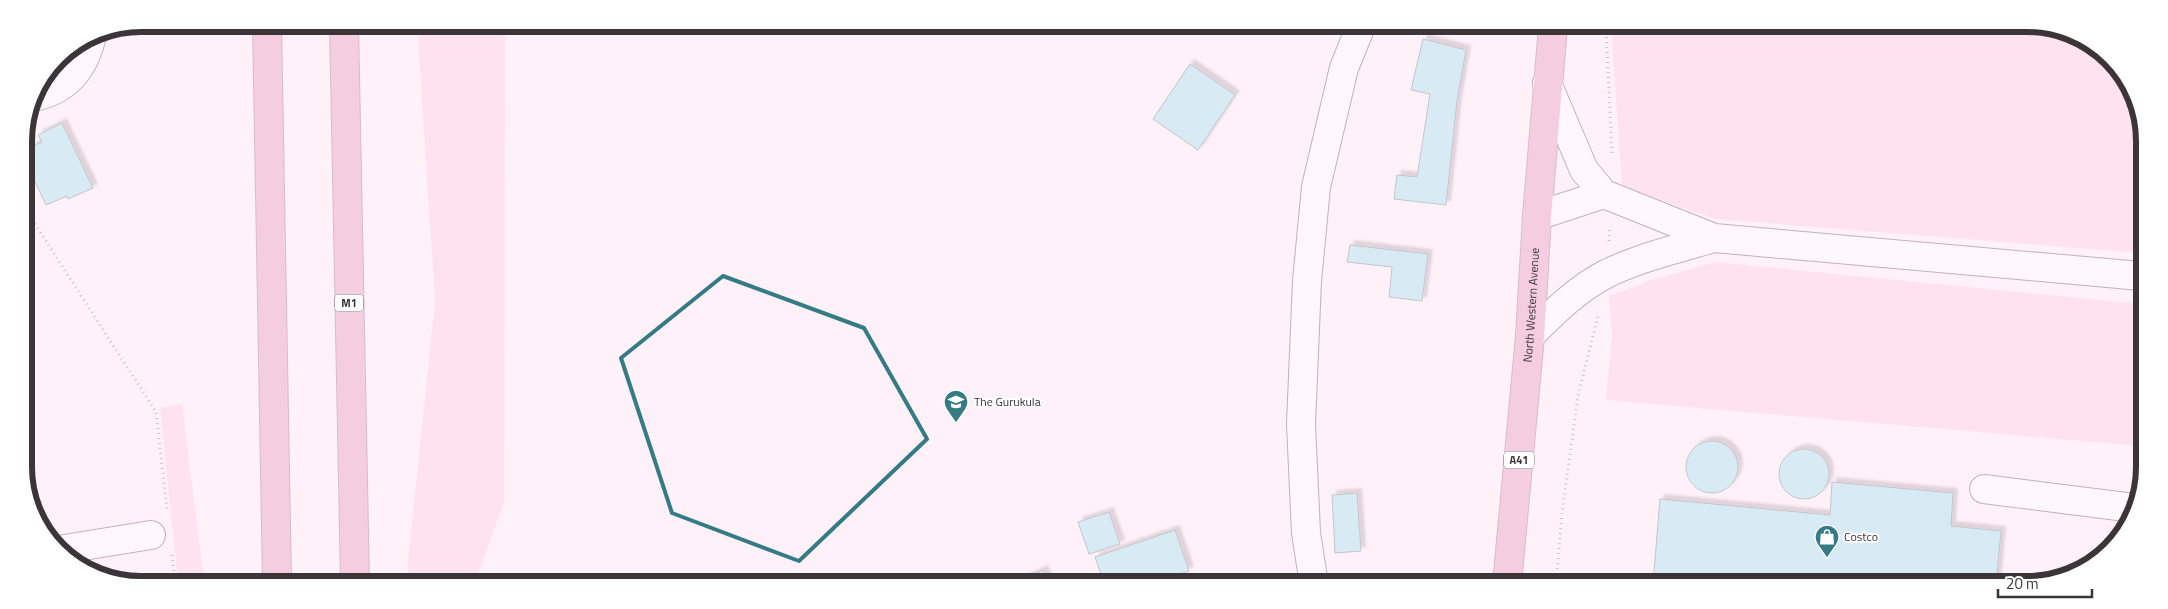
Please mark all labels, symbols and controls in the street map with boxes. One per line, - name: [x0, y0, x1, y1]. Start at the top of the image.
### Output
- street label: North Western Avenue: [1518, 247, 1544, 363]
- road number: M1: [335, 294, 363, 312]
- school or university icon: The Gurukula: [943, 389, 969, 423]
- place label: The Gurukula: [974, 392, 1041, 411]
- road number: A41: [1504, 452, 1534, 468]
- shop icon: Costco: [1814, 524, 1840, 558]
- place label: Costco: [1844, 527, 1878, 546]
- scale bar: [1998, 566, 2092, 598]
- text: 20 m: [2006, 572, 2039, 595]

